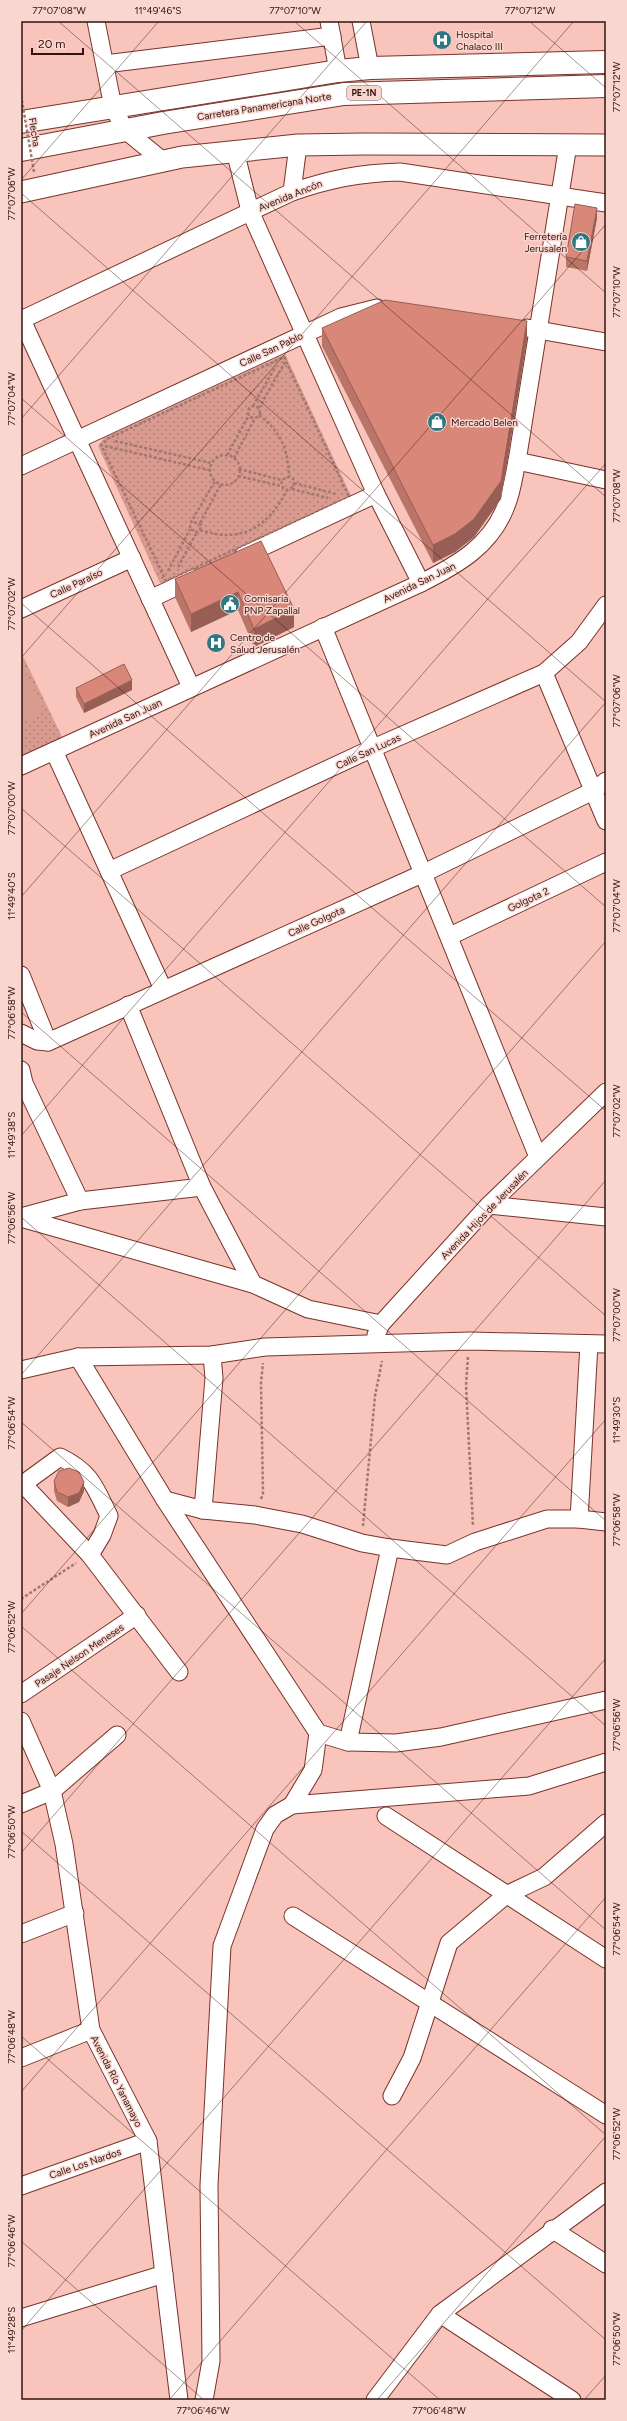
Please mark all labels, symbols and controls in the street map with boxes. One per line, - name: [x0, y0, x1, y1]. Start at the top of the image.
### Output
- text: 77°07'08"W: [32, 4, 86, 17]
- text: 11°49'46"S: [134, 4, 182, 17]
- text: 77°07'10"W: [269, 4, 321, 17]
- text: 77°07'12"W: [505, 4, 556, 17]
- place label: Hospital Chalaco III: [456, 28, 503, 53]
- hospital icon: Hospital Chalaco III: [431, 29, 453, 51]
- scale bar: [32, 30, 83, 56]
- text: 20 m: [38, 37, 66, 51]
- text: 77°07'12"W: [610, 61, 623, 112]
- road number: PE-1N: [347, 86, 381, 100]
- street label: Carretera Panamericana Norte: [196, 89, 333, 124]
- street label: Flecha: [26, 117, 43, 148]
- text: 77°07'06"W: [5, 167, 18, 221]
- street label: Avenida Ancón: [256, 177, 324, 214]
- place label: Ferretería Jerusalen: [524, 230, 567, 255]
- shop icon: Ferretería Jerusalen: [570, 231, 592, 253]
- text: 77°07'10"W: [610, 266, 623, 318]
- street label: Calle San Pablo: [237, 329, 305, 370]
- text: 77°07'04"W: [5, 372, 18, 426]
- shop icon: Mercado Belen: [426, 411, 448, 433]
- place label: Mercado Belen: [451, 416, 518, 429]
- text: 77°07'08"W: [610, 469, 623, 523]
- street label: Avenida San Juan: [381, 559, 458, 606]
- street label: Calle Paraíso: [48, 566, 105, 601]
- text: 77°07'02"W: [5, 577, 18, 631]
- place label: Comisaría PNP Zapallal: [244, 592, 300, 617]
- public building icon: Comisaría PNP Zapallal: [219, 593, 241, 615]
- place label: Centro de Salud Jerusalén: [230, 631, 300, 656]
- hospital icon: Centro de Salud Jerusalén: [205, 632, 227, 654]
- text: 77°07'06"W: [610, 674, 623, 728]
- street label: Avenida San Juan: [87, 696, 164, 741]
- street label: Calle San Lucas: [334, 731, 403, 772]
- text: 77°07'00"W: [5, 781, 18, 835]
- text: 11°49'40"S: [5, 872, 18, 920]
- text: 77°07'04"W: [610, 879, 623, 933]
- street label: Golgota 2: [505, 884, 551, 915]
- street label: Calle Golgota: [286, 903, 347, 940]
- text: 77°06'58"W: [5, 986, 18, 1040]
- text: 77°07'02"W: [610, 1084, 623, 1138]
- text: 11°49'38"S: [5, 1112, 18, 1158]
- street label: Avenida Hijos de Jerusalén: [438, 1166, 531, 1262]
- text: 77°06'56"W: [5, 1191, 18, 1244]
- text: 77°07'00"W: [610, 1288, 623, 1342]
- text: 77°06'54"W: [5, 1396, 18, 1450]
- text: 11°49'30"S: [610, 1396, 623, 1444]
- text: 77°06'58"W: [610, 1493, 623, 1547]
- text: 77°06'52"W: [5, 1600, 18, 1653]
- street label: Pasaje Nelson Meneses: [32, 1621, 127, 1690]
- text: 77°06'56"W: [610, 1698, 623, 1751]
- text: 77°06'50"W: [5, 1805, 18, 1859]
- text: 77°06'54"W: [610, 1902, 623, 1956]
- text: 77°06'48"W: [5, 2010, 18, 2064]
- street label: Avenida Río Yanamayo: [88, 2033, 145, 2129]
- text: 77°06'52"W: [610, 2107, 623, 2160]
- street label: Calle Los Nardos: [47, 2145, 123, 2182]
- text: 77°06'46"W: [5, 2214, 18, 2268]
- text: 11°49'28"S: [5, 2307, 18, 2353]
- text: 77°06'50"W: [610, 2312, 623, 2366]
- text: 77°06'46"W: [176, 2404, 230, 2417]
- text: 77°06'48"W: [412, 2404, 466, 2417]

